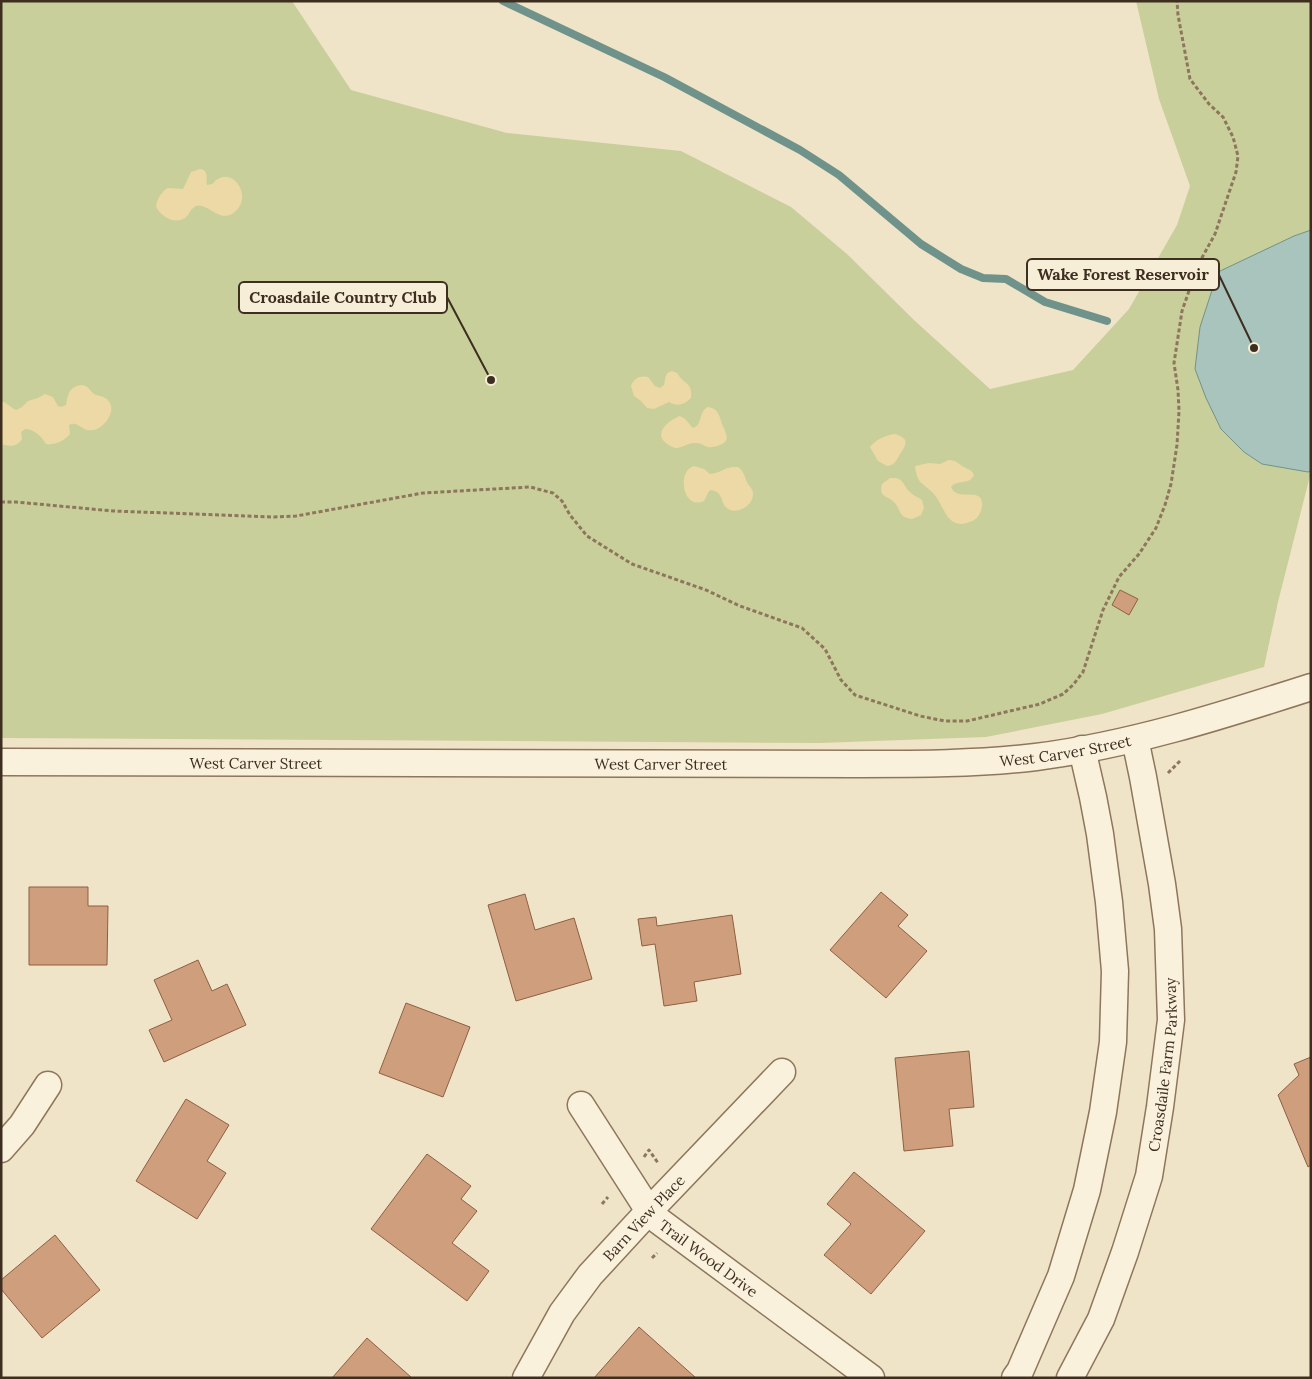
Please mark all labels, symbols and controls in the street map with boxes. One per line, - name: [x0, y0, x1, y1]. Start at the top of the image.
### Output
- callout: Wake Forest Reservoir: [1027, 259, 1219, 290]
- text: Wake Forest Reservoir: [1037, 264, 1209, 284]
- callout: Croasdaile Country Club: [239, 282, 447, 313]
- text: Croasdaile Country Club: [249, 287, 437, 307]
- street label: West Carver Street: [999, 730, 1133, 770]
- street label: West Carver Street: [190, 753, 323, 772]
- street label: West Carver Street: [595, 754, 728, 773]
- street label: Croasdaile Farm Parkway: [1144, 977, 1181, 1153]
- street label: Barn View Place: [598, 1170, 688, 1265]
- street label: Trail Wood Drive: [656, 1215, 762, 1301]

